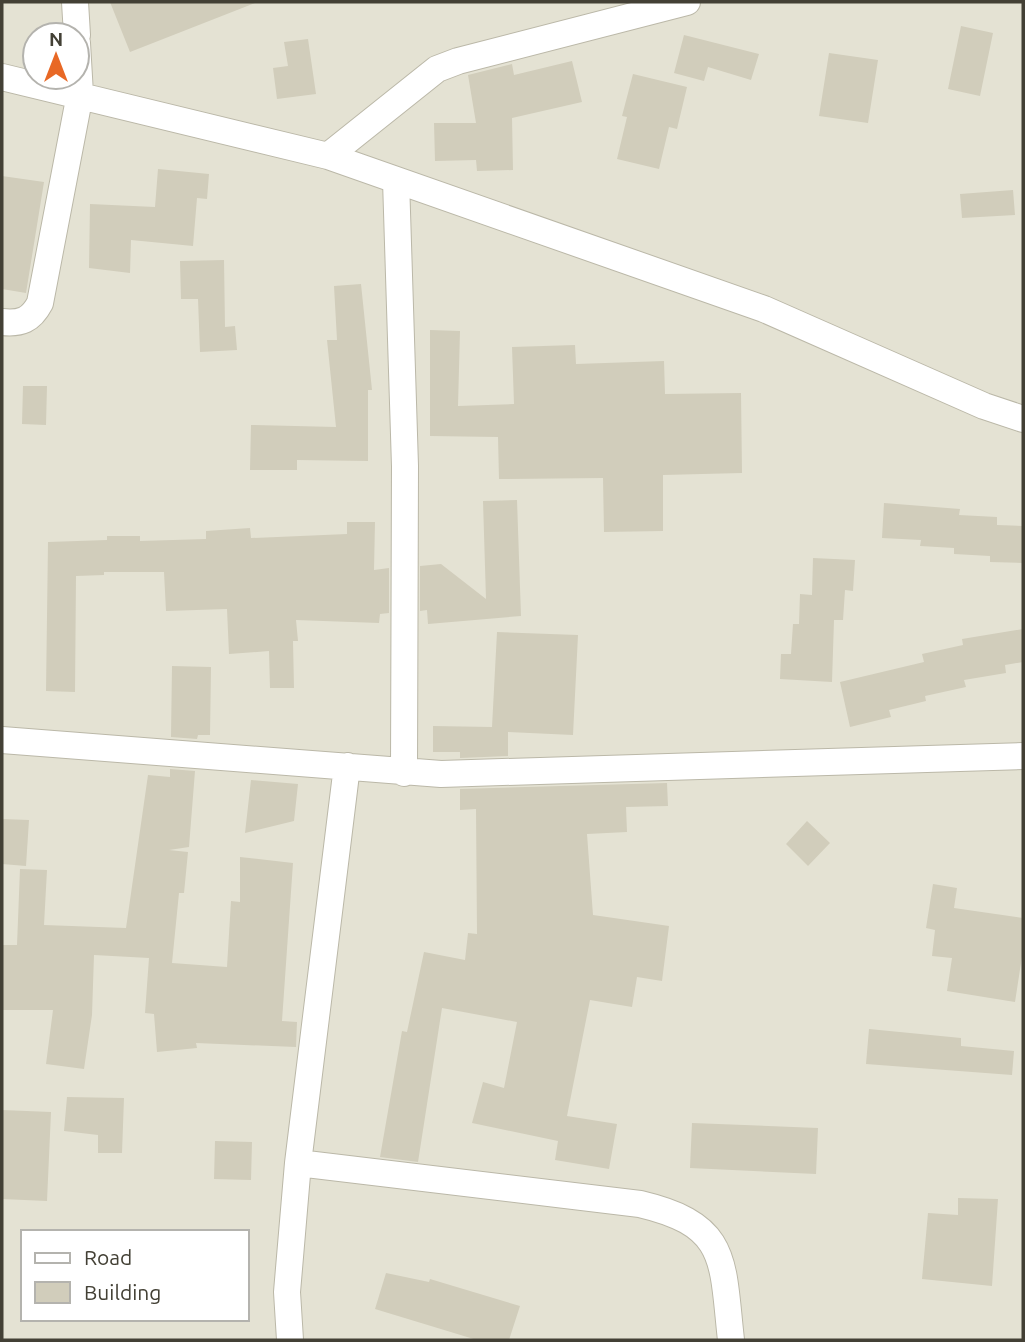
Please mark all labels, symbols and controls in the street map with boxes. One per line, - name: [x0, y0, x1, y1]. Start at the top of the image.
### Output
- north arrow: [21, 21, 91, 91]
- text: N: [49, 28, 63, 50]
- legend: [21, 1230, 248, 1321]
- text: Road: [84, 1245, 132, 1269]
- text: Building: [84, 1280, 161, 1304]

